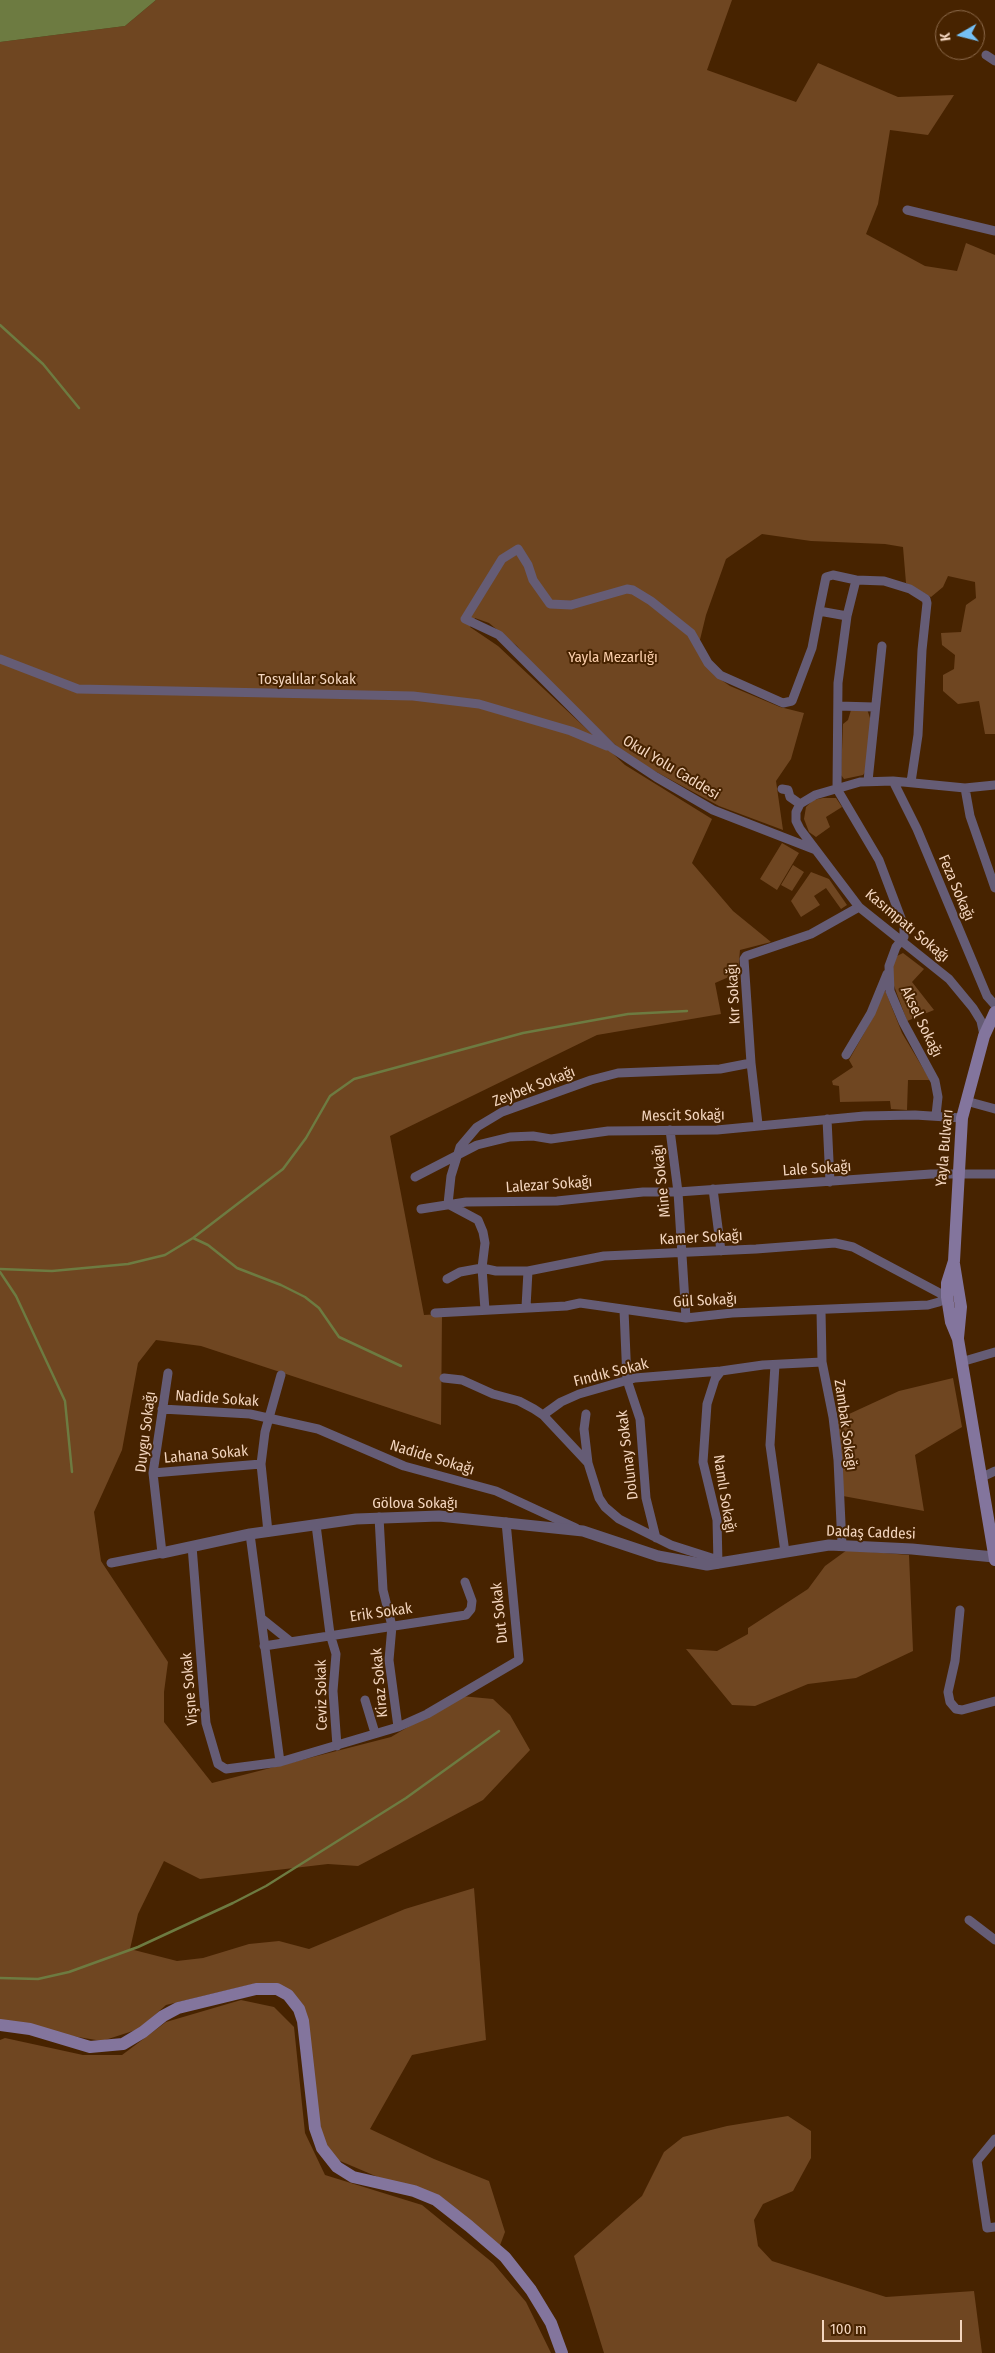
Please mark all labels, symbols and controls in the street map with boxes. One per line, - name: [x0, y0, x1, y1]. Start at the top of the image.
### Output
- north arrow: [935, 10, 985, 60]
- text: K: [937, 32, 955, 42]
- park label: Yayla Mezarlığı: [568, 649, 658, 667]
- street label: Tosyalılar Sokak: [258, 671, 356, 689]
- street label: Okul Yolu Caddesi: [619, 732, 723, 804]
- street label: Feza Sokağı: [934, 852, 978, 924]
- street label: Kasımpatı Sokağı: [861, 886, 953, 966]
- street label: Kır Sokağı: [723, 963, 745, 1025]
- street label: Aksel Sokağı: [896, 984, 946, 1060]
- street label: Zeybek Sokağı: [490, 1063, 578, 1111]
- street label: Mescit Sokağı: [641, 1106, 725, 1126]
- street label: Yayla Bulvarı: [933, 1109, 957, 1187]
- street label: Mine Sokağı: [649, 1144, 675, 1218]
- street label: Lale Sokağı: [782, 1158, 852, 1180]
- street label: Lalezar Sokağı: [505, 1173, 593, 1197]
- street label: Kamer Sokağı: [659, 1227, 743, 1249]
- street label: Gül Sokağı: [673, 1290, 737, 1312]
- street label: Fındık Sokak: [572, 1355, 650, 1391]
- street label: Zambak Sokağı: [830, 1378, 860, 1472]
- street label: Nadide Sokak: [175, 1387, 259, 1411]
- street label: Duygu Sokağı: [132, 1390, 160, 1474]
- street label: Dolunay Sokak: [614, 1409, 642, 1501]
- street label: Nadide Sokağı: [388, 1437, 476, 1479]
- street label: Lahana Sokak: [163, 1442, 249, 1468]
- street label: Namlı Sokağı: [709, 1453, 739, 1535]
- street label: Gölova Sokağı: [372, 1495, 458, 1513]
- street label: Dadaş Caddesi: [826, 1522, 916, 1544]
- street label: Dut Sokak: [488, 1582, 512, 1644]
- street label: Erik Sokak: [349, 1600, 413, 1626]
- street label: Kiraz Sokak: [368, 1647, 392, 1719]
- street label: Vişne Sokak: [178, 1652, 202, 1726]
- street label: Ceviz Sokak: [312, 1659, 332, 1731]
- scale bar: [825, 2310, 965, 2342]
- text: 100 m: [830, 2320, 867, 2338]

